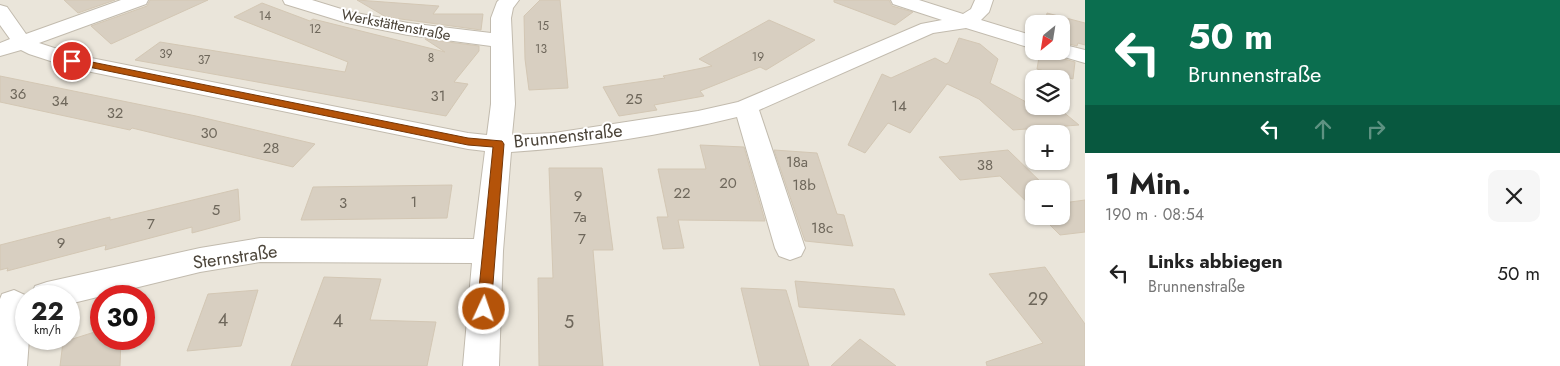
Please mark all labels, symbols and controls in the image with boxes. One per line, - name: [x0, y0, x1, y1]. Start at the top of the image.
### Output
- street label: Werkstättenstraße: [339, 4, 453, 46]
- house number: 14: [259, 7, 271, 25]
- text: 50 m: [1188, 12, 1273, 62]
- north arrow: [1025, 15, 1070, 60]
- map controls: [1025, 15, 1070, 225]
- house number: 15: [537, 17, 549, 35]
- house number: 12: [309, 20, 321, 38]
- icon: left: [1105, 20, 1170, 85]
- pin: [51, 40, 93, 82]
- house number: 13: [535, 40, 547, 58]
- house number: 39: [159, 45, 173, 63]
- icon: arrive: [58, 47, 86, 75]
- house number: 19: [752, 48, 764, 66]
- house number: 8: [428, 49, 434, 67]
- house number: 37: [198, 51, 211, 69]
- text: Brunnenstraße: [1188, 58, 1321, 90]
- button: layers: [1025, 70, 1070, 115]
- house number: 36: [10, 83, 26, 105]
- house number: 31: [431, 85, 445, 107]
- house number: 25: [626, 88, 643, 110]
- house number: 34: [52, 90, 69, 112]
- house number: 14: [891, 95, 907, 117]
- house number: 32: [107, 102, 123, 124]
- icon: left: [1256, 115, 1284, 143]
- icon: ahead: [1309, 115, 1337, 143]
- icon: right: [1362, 115, 1390, 143]
- street label: Brunnenstraße: [512, 117, 624, 155]
- house number: 30: [200, 122, 218, 144]
- button: +: [1025, 125, 1070, 170]
- house number: 28: [263, 137, 279, 159]
- house number: 18a: [786, 151, 808, 173]
- house number: 38: [977, 154, 993, 176]
- text: 1 Min.: [1105, 162, 1191, 205]
- button: close: [1488, 170, 1540, 222]
- house number: 20: [719, 172, 737, 194]
- house number: 18b: [792, 174, 816, 196]
- button: −: [1025, 180, 1070, 225]
- house number: 22: [673, 182, 691, 204]
- house number: 9: [574, 185, 582, 207]
- house number: 1: [411, 191, 417, 213]
- house number: 3: [339, 192, 347, 214]
- house number: 5: [212, 199, 220, 221]
- text: 190 m · 08:54: [1105, 203, 1204, 226]
- house number: 7a: [573, 206, 587, 228]
- house number: 7: [147, 213, 155, 235]
- house number: 18c: [811, 217, 833, 239]
- house number: 7: [578, 228, 586, 250]
- house number: 9: [57, 232, 65, 254]
- street label: Sternstraße: [191, 238, 279, 276]
- text: Links abbiegen: [1148, 248, 1283, 275]
- icon: left: [1105, 259, 1133, 287]
- text: 50 m: [1497, 260, 1540, 287]
- text: Brunnenstraße: [1148, 275, 1245, 298]
- position arrow: [457, 282, 509, 334]
- speed limit sign: 30: [90, 285, 155, 350]
- house number: 29: [1028, 286, 1048, 312]
- text: 22: [31, 293, 64, 329]
- house number: 4: [218, 307, 228, 333]
- house number: 4: [333, 308, 343, 334]
- house number: 5: [564, 309, 574, 335]
- text: km/h: [34, 321, 61, 339]

